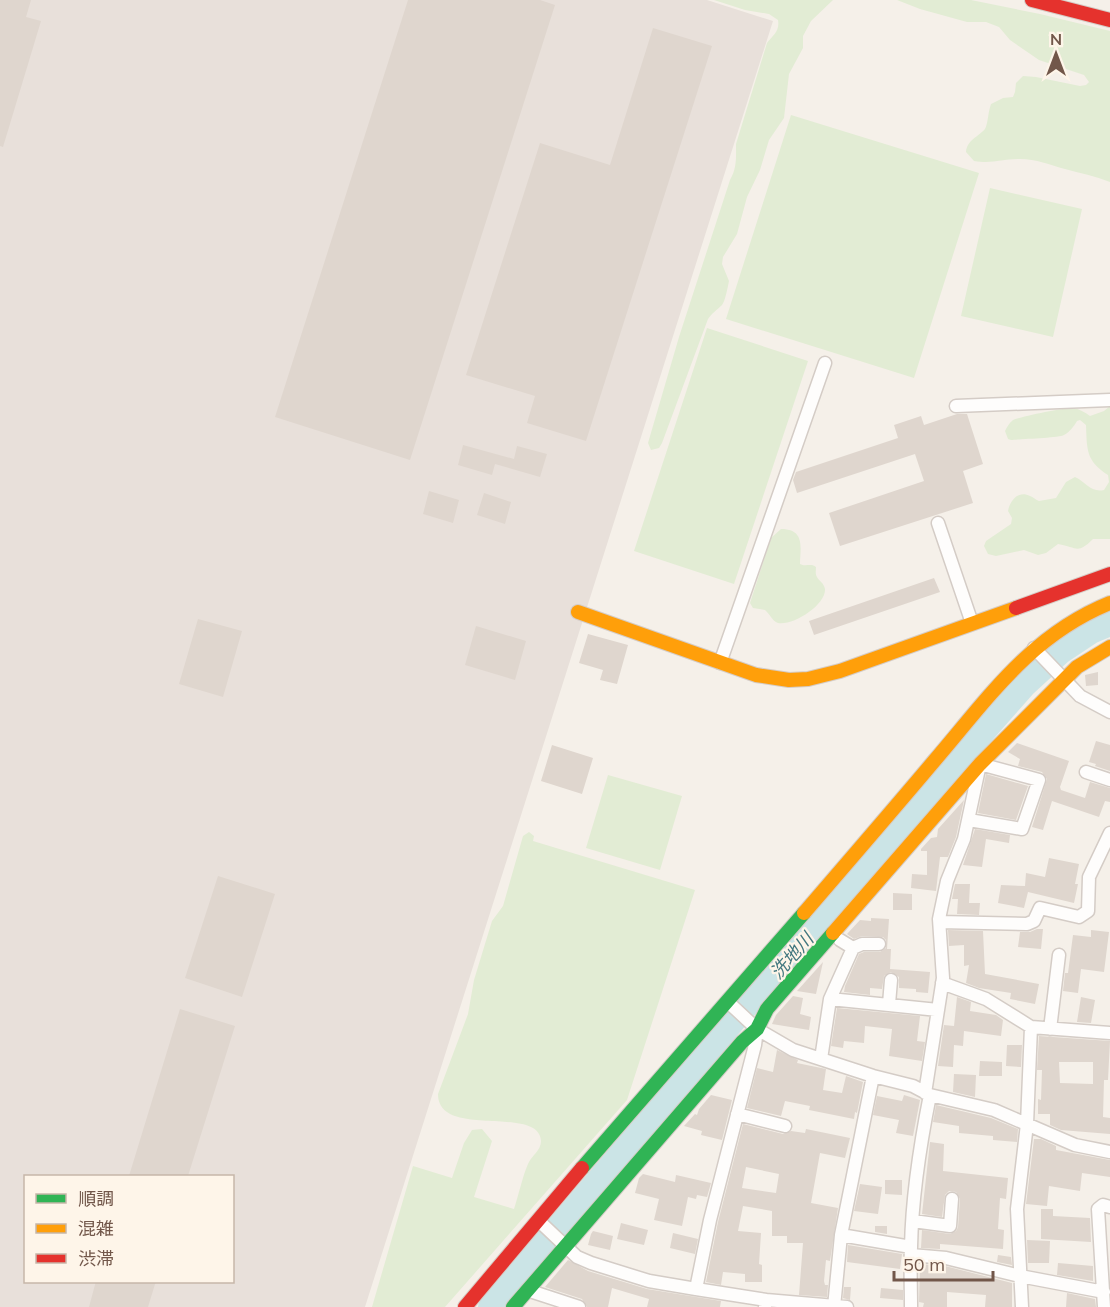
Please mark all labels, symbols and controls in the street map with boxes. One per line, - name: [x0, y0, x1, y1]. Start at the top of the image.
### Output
- north arrow: [1026, 24, 1086, 84]
- text: N: [1050, 29, 1062, 49]
- water label: 洗地川: [765, 926, 819, 984]
- legend: [24, 1175, 234, 1283]
- text: 順調: [78, 1187, 114, 1210]
- text: 混雑: [78, 1217, 114, 1240]
- scale bar: [894, 1244, 993, 1282]
- text: 渋滞: [78, 1247, 114, 1270]
- text: 50 m: [903, 1253, 945, 1276]

